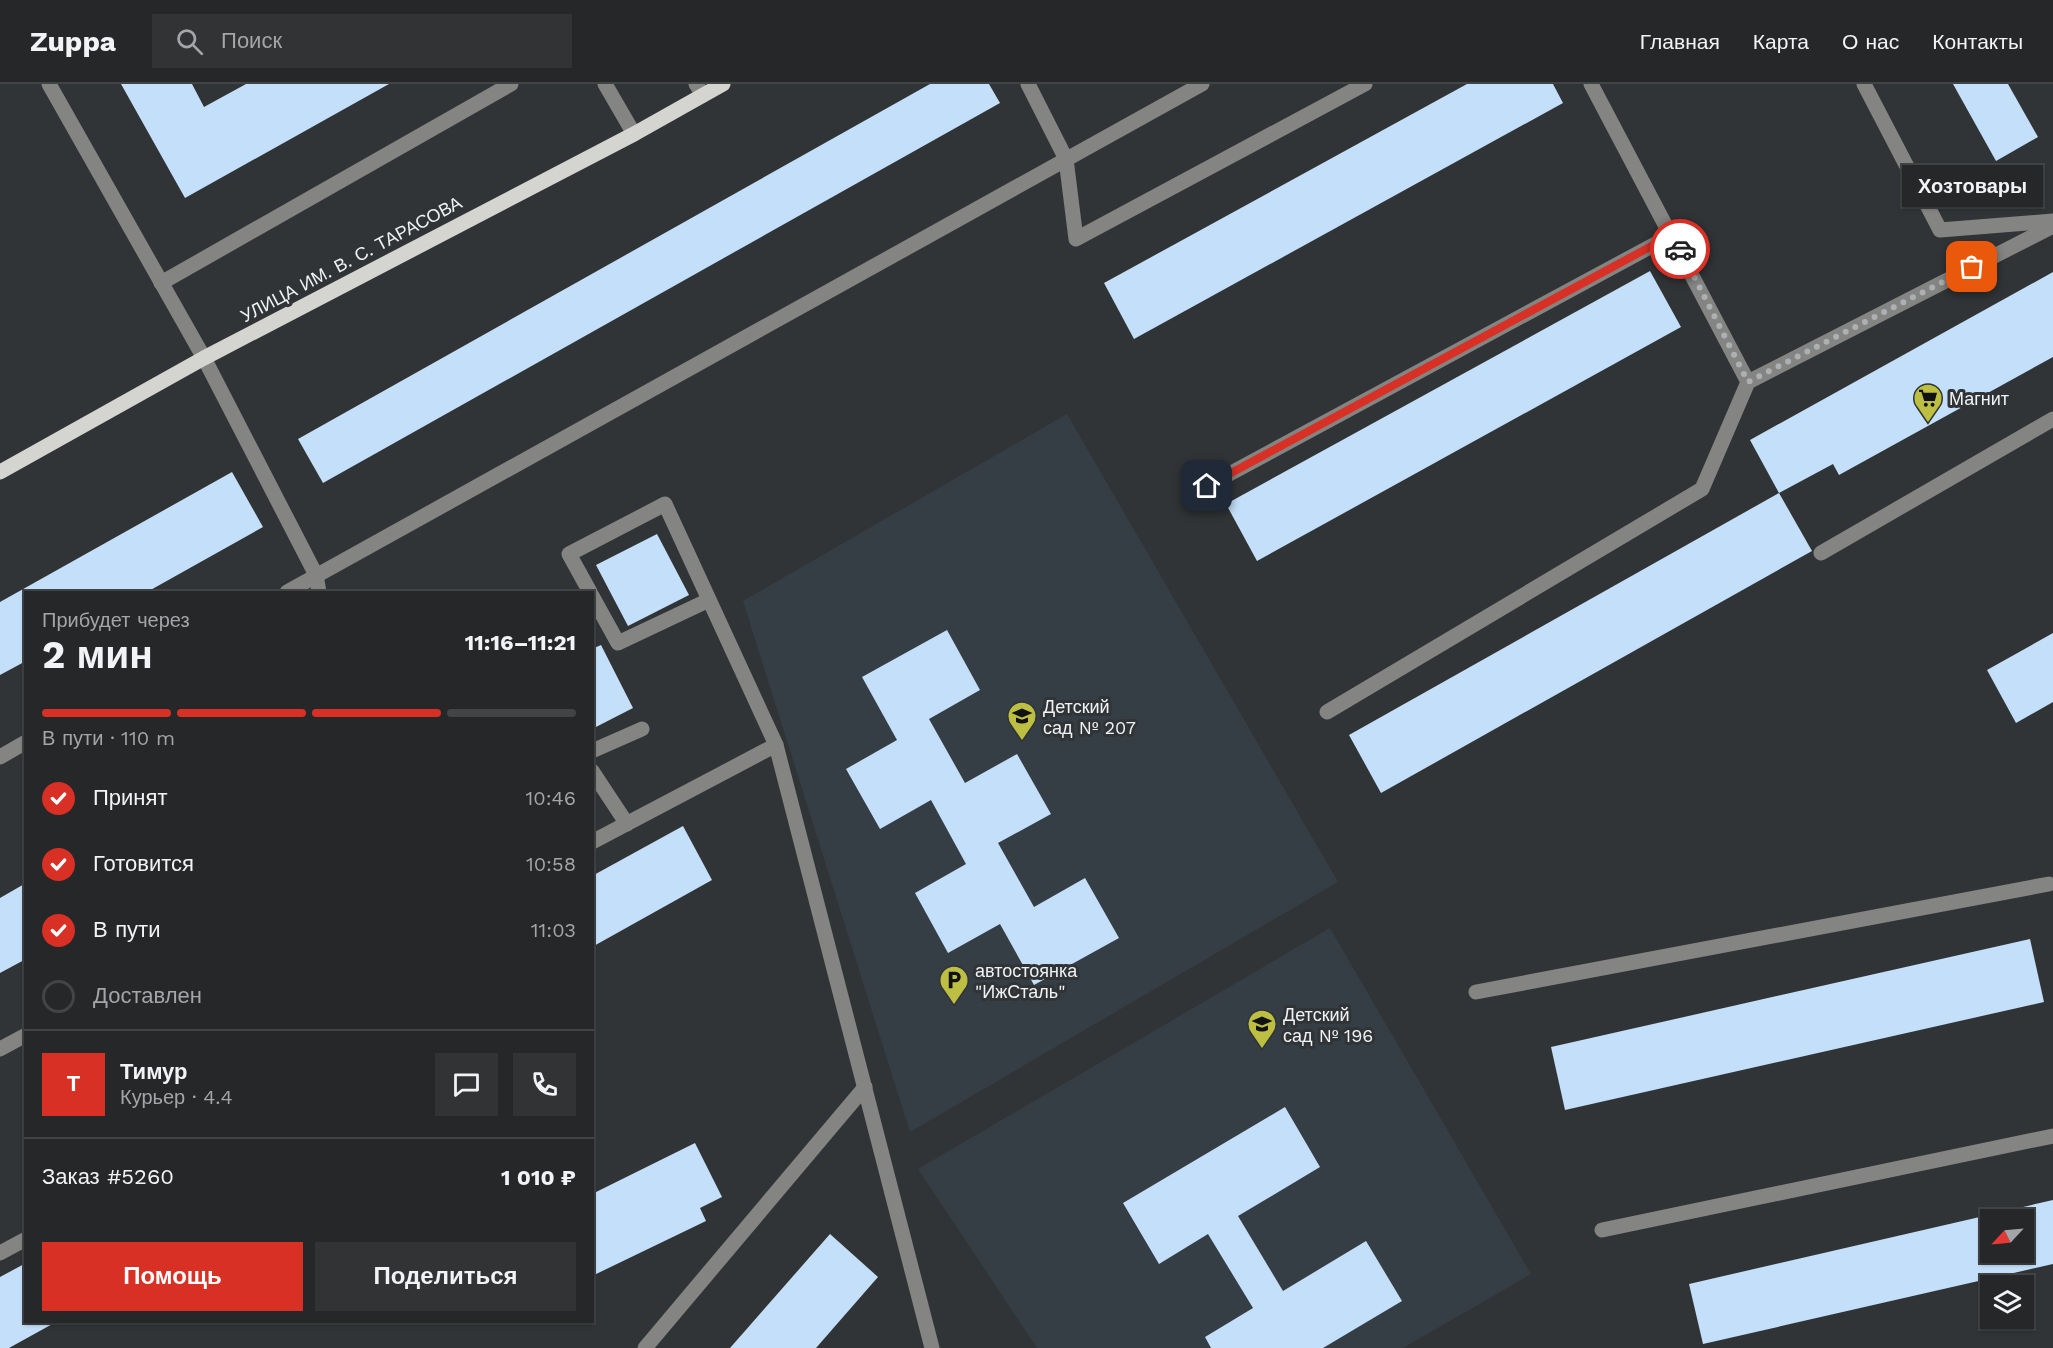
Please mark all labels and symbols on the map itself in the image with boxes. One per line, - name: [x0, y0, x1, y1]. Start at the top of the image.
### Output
- callout: Хозтовары: [1902, 165, 2042, 207]
- street label: УЛИЦА ИМ. В. С. ТАРАСОВА: [237, 192, 465, 326]
- courier: [1650, 219, 1710, 279]
- pin: [1946, 241, 1997, 292]
- supermarket icon: Магнит: [1912, 382, 1944, 424]
- place label: Магнит: [1949, 388, 2009, 409]
- pin: [1181, 460, 1232, 511]
- place label: Детский сад № 207: [1043, 696, 1136, 738]
- school or university icon: Детский сад № 207: [1006, 700, 1038, 742]
- place label: автостоянка "ИжСталь": [975, 960, 1078, 1002]
- parking icon: автостоянка "ИжСталь": [938, 964, 970, 1006]
- place label: Детский сад № 196: [1283, 1004, 1373, 1046]
- school or university icon: Детский сад № 196: [1246, 1008, 1278, 1050]
- north arrow: [1980, 1209, 2034, 1263]

